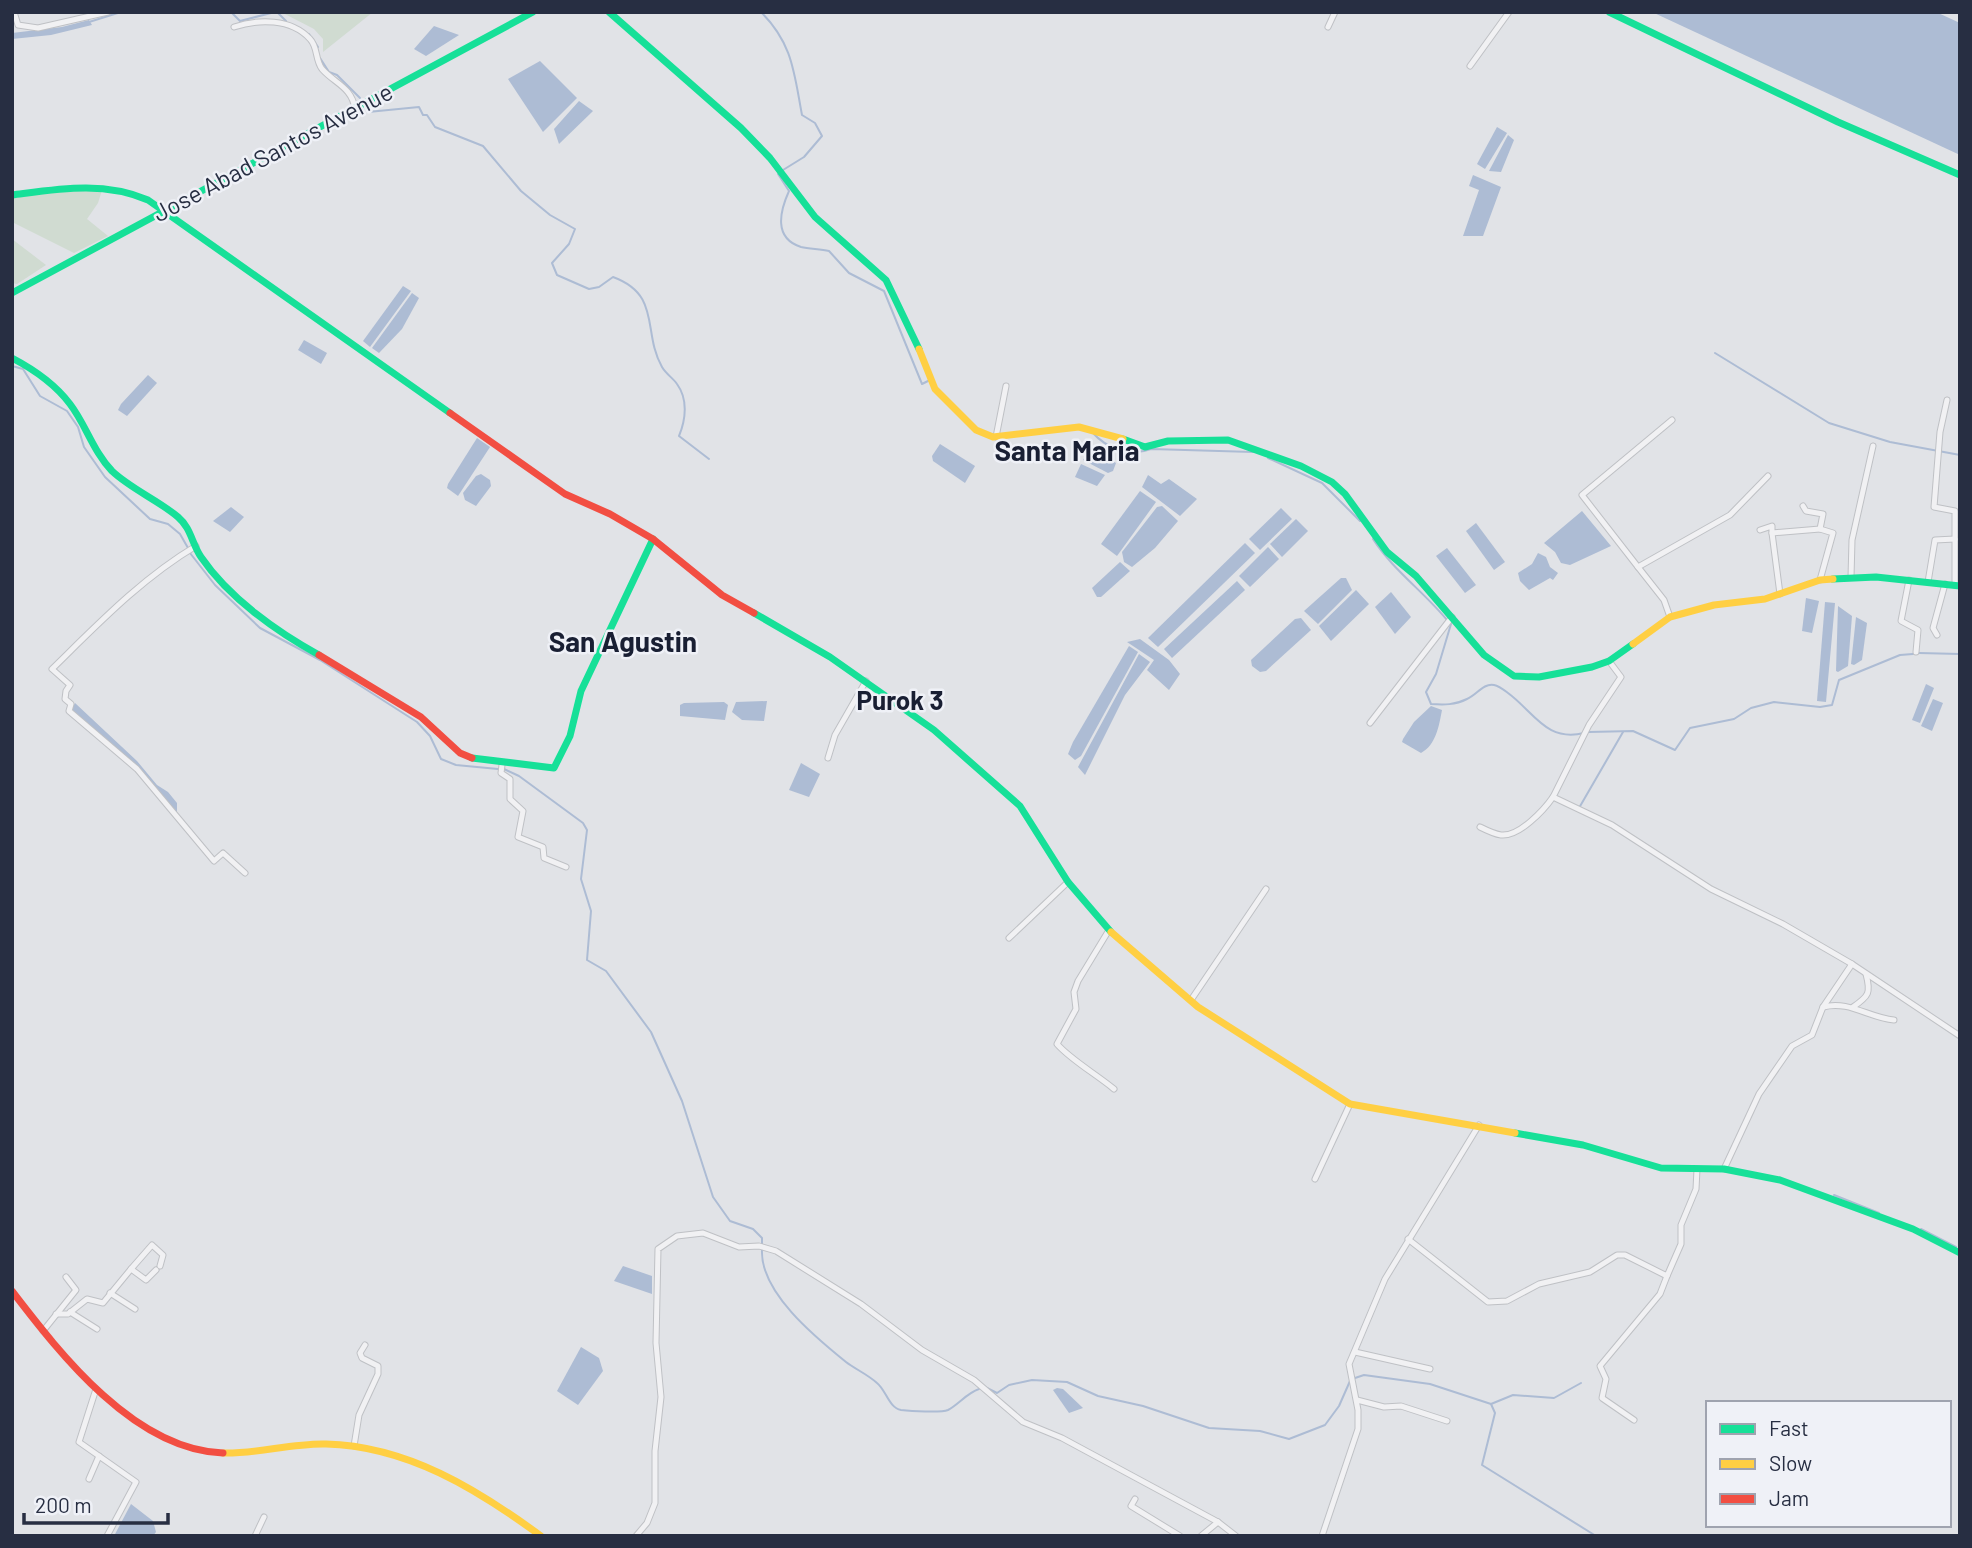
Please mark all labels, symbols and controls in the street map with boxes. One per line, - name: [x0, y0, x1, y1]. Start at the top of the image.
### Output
- street label: Jose Abad Santos Avenue: [148, 76, 397, 227]
- district label: Santa Maria: [994, 433, 1140, 467]
- district label: San Agustin: [549, 624, 697, 658]
- district label: Purok 3: [857, 684, 943, 715]
- legend: [1706, 1401, 1951, 1527]
- text: Fast: [1769, 1415, 1809, 1440]
- text: Slow: [1769, 1450, 1812, 1475]
- scale bar: [24, 1482, 168, 1526]
- text: Jam: [1769, 1485, 1809, 1510]
- text: 200 m: [35, 1492, 92, 1517]

